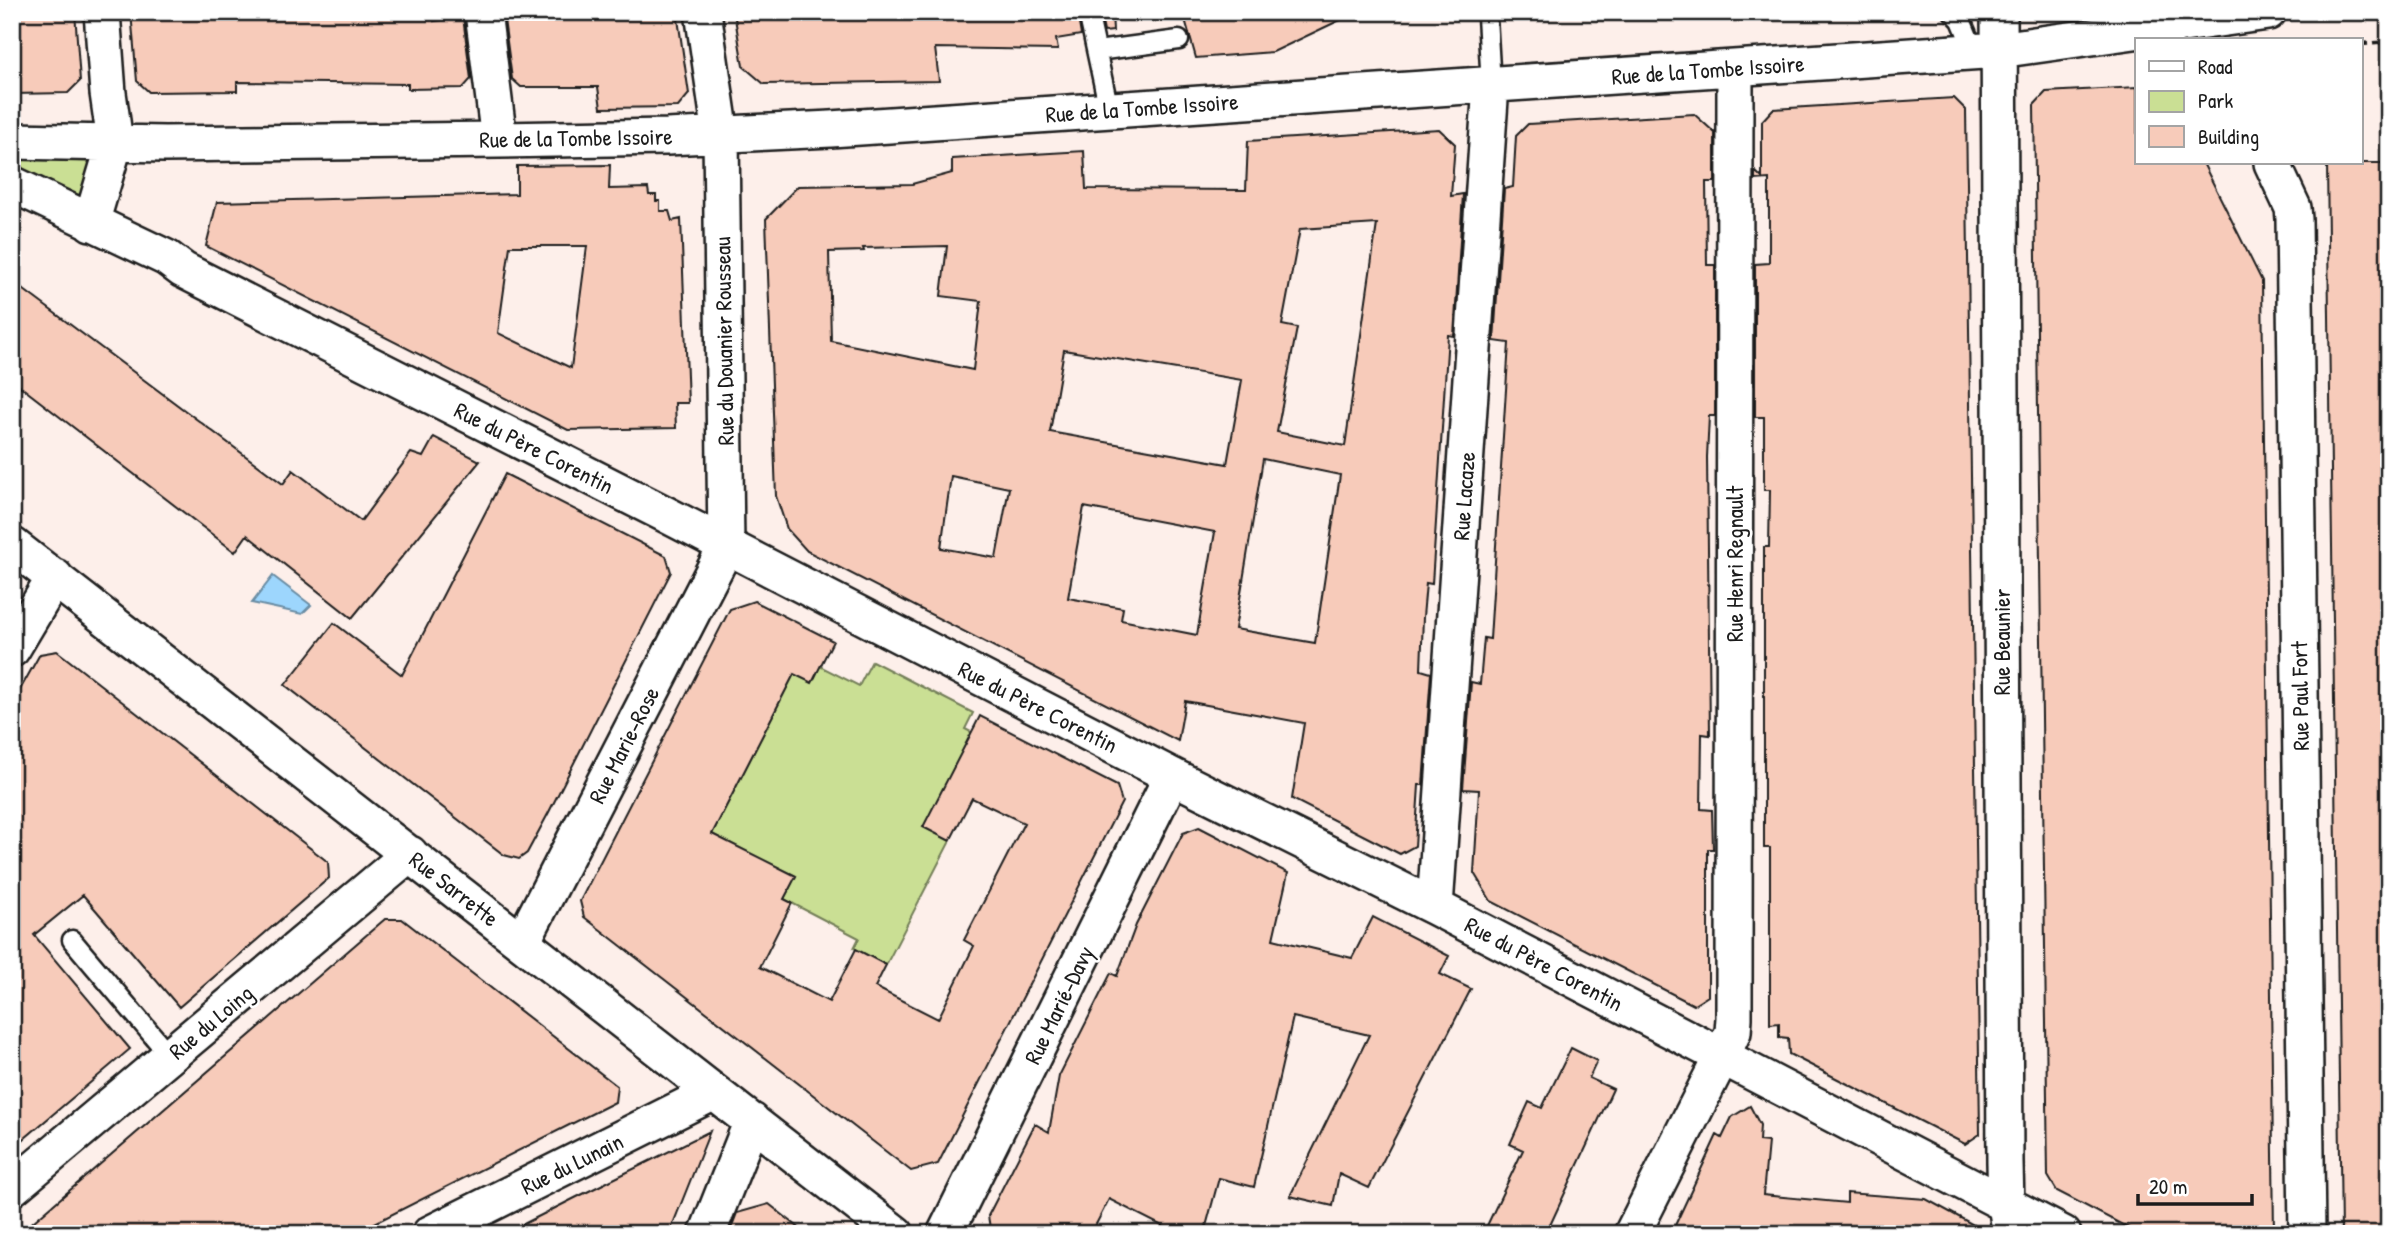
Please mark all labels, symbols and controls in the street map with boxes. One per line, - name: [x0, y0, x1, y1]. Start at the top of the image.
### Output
- legend: [2135, 38, 2362, 164]
- street label: Rue de la Tombe Issoire: [1611, 47, 1805, 92]
- text: Road: [2198, 52, 2232, 81]
- street label: Rue de la Tombe Issoire: [1045, 85, 1239, 130]
- text: Park: [2198, 86, 2233, 115]
- street label: Rue de la Tombe Issoire: [479, 120, 673, 155]
- text: Building: [2198, 122, 2259, 151]
- street label: Rue du Douanier Rousseau: [706, 236, 741, 446]
- street label: Rue du Père Corentin: [449, 394, 619, 501]
- street label: Rue Lacaze: [1445, 451, 1482, 541]
- street label: Rue Henri Regnault: [1719, 485, 1750, 642]
- street label: Rue Beaunier: [1986, 589, 2017, 695]
- street label: Rue Paul Fort: [2283, 640, 2316, 751]
- street label: Rue du Père Corentin: [953, 653, 1123, 760]
- street label: Rue Marie-Rose: [581, 681, 666, 808]
- street label: Rue Sarrette: [403, 844, 505, 933]
- street label: Rue du Père Corentin: [1460, 909, 1629, 1018]
- street label: Rue Marié-Davy: [1017, 940, 1101, 1069]
- street label: Rue du Loing: [162, 977, 259, 1066]
- street label: Rue du Lunain: [515, 1125, 628, 1202]
- scale bar: [2138, 1162, 2252, 1206]
- text: 20 m: [2149, 1172, 2187, 1201]

